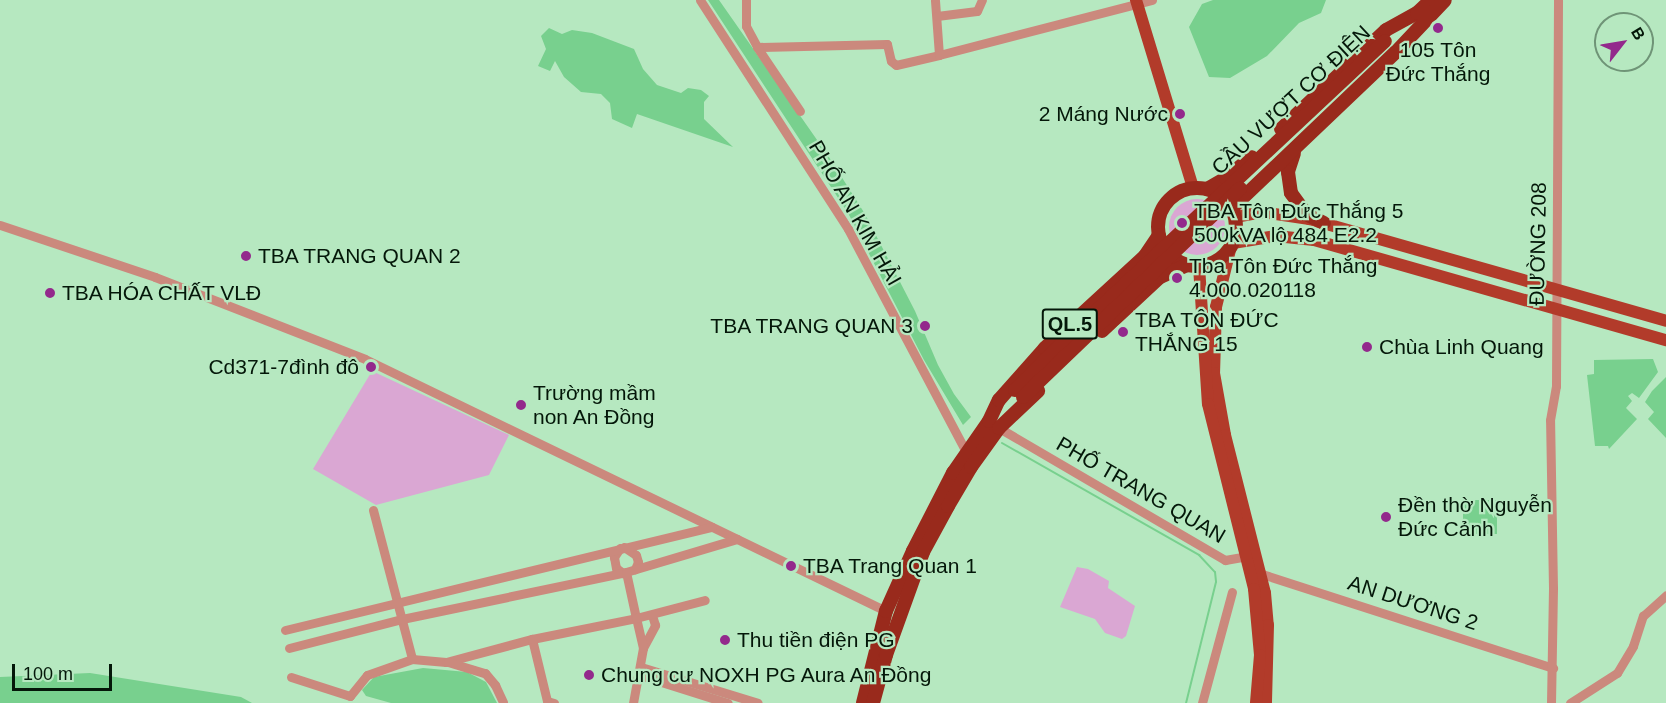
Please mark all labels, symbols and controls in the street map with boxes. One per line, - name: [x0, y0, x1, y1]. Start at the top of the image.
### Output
- north arrow: [1594, 12, 1654, 72]
- street label: CẦU VƯỢT CƠ ĐIỆN: [1206, 20, 1376, 180]
- marker: 105 Tôn Đức Thắng: [1431, 21, 1445, 35]
- text: B: [1628, 24, 1648, 43]
- place label: 105 Tôn Đức Thắng: [1385, 37, 1491, 87]
- place label: 2 Máng Nước: [1039, 101, 1168, 127]
- marker: 2 Máng Nước: [1173, 107, 1187, 121]
- street label: PHỐ AN KIM HẢI: [803, 135, 907, 291]
- street label: ĐƯỜNG 208: [1524, 182, 1552, 306]
- place label: TBA Tôn Đức Thắng 5 500kVA lộ 484 E2.2: [1194, 198, 1405, 248]
- marker: TBA Tôn Đức Thắng 5 500kVA lộ 484 E2.2: [1175, 216, 1189, 230]
- place label: TBA TRANG QUAN 2: [258, 243, 462, 269]
- marker: TBA TRANG QUAN 2: [239, 249, 253, 263]
- place label: Tba Tôn Đức Thắng 4.000.020118: [1189, 253, 1378, 303]
- marker: Tba Tôn Đức Thắng 4.000.020118: [1170, 271, 1184, 285]
- place label: TBA HÓA CHẤT VLĐ: [62, 280, 264, 306]
- marker: TBA HÓA CHẤT VLĐ: [43, 286, 57, 300]
- road number: QL.5: [1042, 307, 1098, 341]
- place label: TBA TÔN ĐỨC THẮNG 15: [1135, 307, 1280, 357]
- place label: TBA TRANG QUAN 3: [709, 313, 913, 339]
- marker: TBA TRANG QUAN 3: [918, 319, 932, 333]
- marker: TBA TÔN ĐỨC THẮNG 15: [1116, 325, 1130, 339]
- place label: Chùa Linh Quang: [1379, 334, 1544, 360]
- marker: Chùa Linh Quang: [1360, 340, 1374, 354]
- place label: Cd371-7đình đô: [208, 354, 359, 380]
- marker: Cd371-7đình đô: [364, 360, 378, 374]
- place label: Trường mầm non An Đồng: [533, 380, 656, 430]
- marker: Trường mầm non An Đồng: [514, 398, 528, 412]
- street label: PHỐ TRANG QUAN: [1052, 431, 1230, 549]
- place label: Đền thờ Nguyễn Đức Cảnh: [1398, 492, 1552, 542]
- marker: Đền thờ Nguyễn Đức Cảnh: [1379, 510, 1393, 524]
- place label: TBA Trang Quan 1: [803, 553, 978, 579]
- marker: TBA Trang Quan 1: [784, 559, 798, 573]
- street label: AN DƯƠNG 2: [1345, 570, 1481, 636]
- place label: Thu tiền điện PG: [737, 627, 895, 653]
- marker: Thu tiền điện PG: [718, 633, 732, 647]
- scale bar: [15, 652, 116, 690]
- place label: Chung cư NOXH PG Aura An Đồng: [601, 662, 934, 688]
- text: 100 m: [23, 664, 73, 684]
- marker: Chung cư NOXH PG Aura An Đồng: [582, 668, 596, 682]

